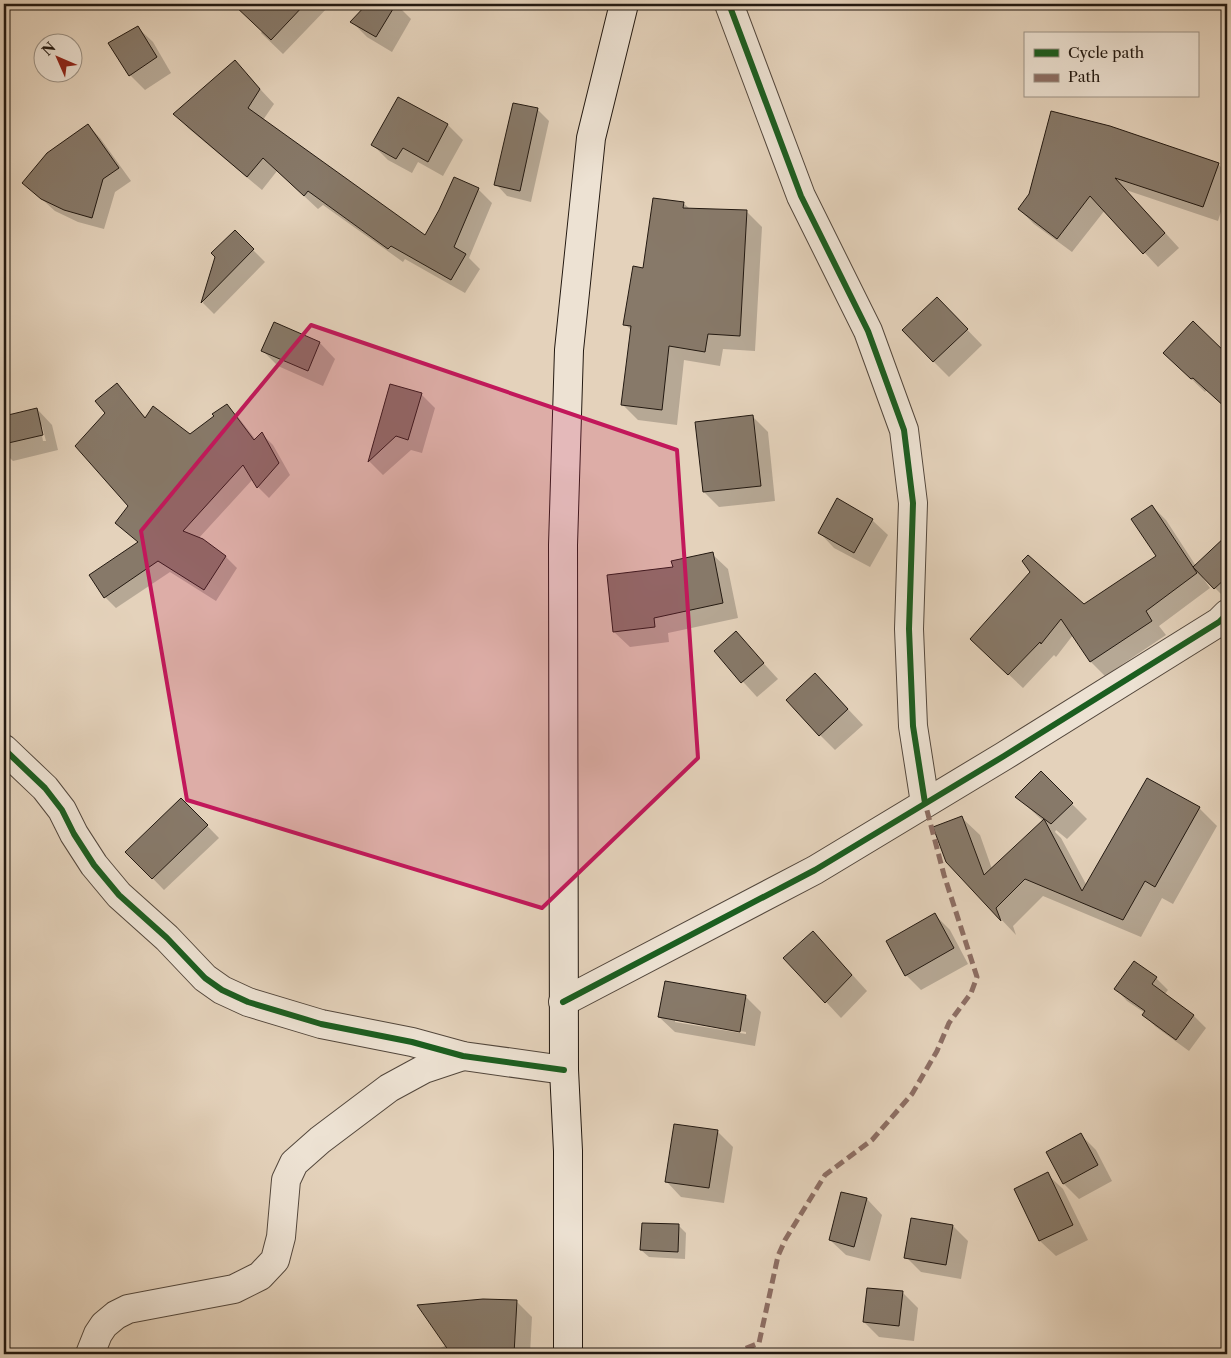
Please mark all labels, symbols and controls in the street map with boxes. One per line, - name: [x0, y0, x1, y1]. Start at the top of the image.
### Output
- north arrow: [32, 32, 82, 82]
- legend: [1024, 32, 1198, 98]
- text: N: [38, 38, 59, 59]
- text: Cycle path: [1068, 43, 1145, 62]
- text: Path: [1068, 67, 1101, 86]

